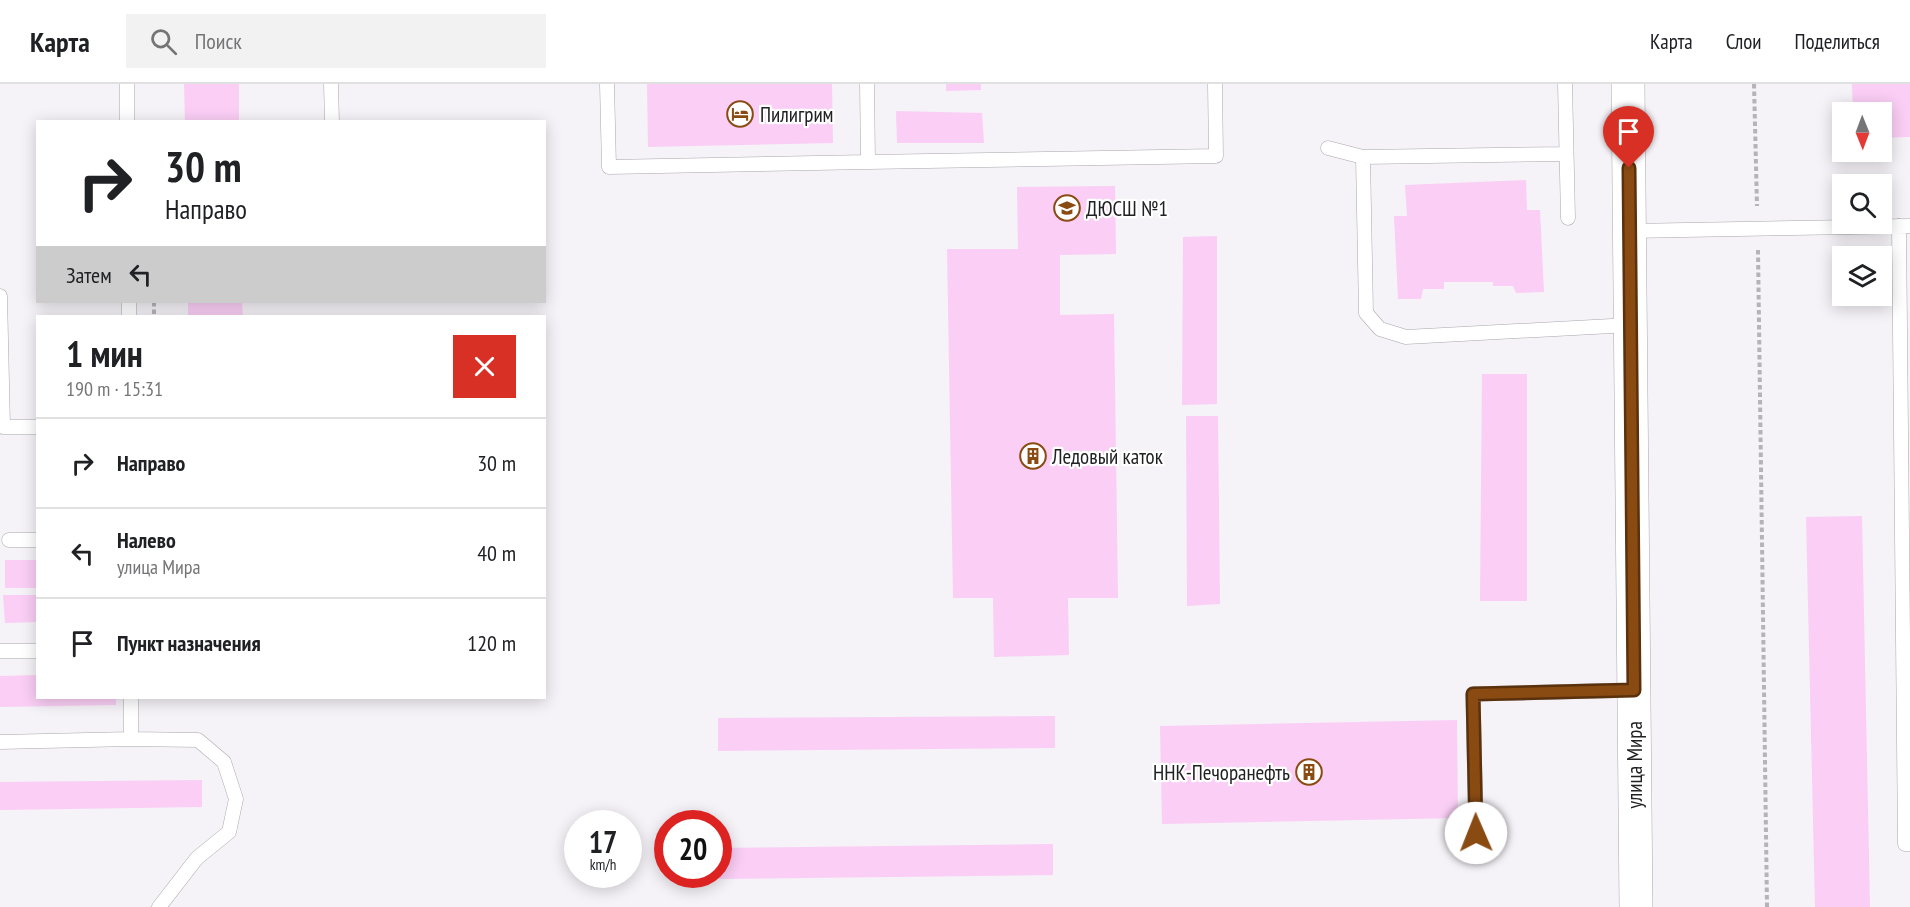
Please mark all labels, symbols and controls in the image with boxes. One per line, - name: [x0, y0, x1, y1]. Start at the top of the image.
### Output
- search box: [126, 14, 546, 68]
- text: Карта: [30, 23, 90, 60]
- icon: search: [147, 25, 180, 58]
- text: Поиск: [195, 27, 242, 55]
- text: Карта: [1650, 28, 1693, 55]
- text: Слои: [1726, 28, 1761, 55]
- text: Поделиться: [1794, 28, 1880, 55]
- hotel icon: Пилигрим: [725, 99, 755, 129]
- place label: Пилигрим: [760, 101, 834, 128]
- north arrow: [1832, 102, 1892, 162]
- map controls: [1832, 102, 1892, 306]
- pin: [1603, 106, 1654, 168]
- icon: arrive: [1612, 115, 1645, 148]
- text: 30 m: [165, 139, 242, 194]
- icon: right: [66, 144, 144, 222]
- button: search: [1832, 174, 1892, 234]
- text: Направо: [165, 192, 247, 226]
- school or university icon: ДЮСШ №1: [1052, 193, 1082, 223]
- place label: ДЮСШ №1: [1086, 195, 1168, 222]
- button: layers: [1832, 246, 1892, 306]
- icon: left: [124, 258, 157, 291]
- text: Затем: [66, 261, 112, 289]
- text: 1 мин: [66, 330, 143, 377]
- button: close: [453, 335, 516, 398]
- text: 190 m · 15:31: [66, 376, 163, 402]
- building icon: Ледовый каток: [1018, 441, 1048, 471]
- place label: Ледовый каток: [1051, 443, 1163, 470]
- icon: right: [66, 447, 99, 480]
- text: Направо: [117, 449, 185, 477]
- text: 30 m: [477, 449, 516, 477]
- text: Налево: [117, 526, 176, 554]
- icon: left: [66, 537, 99, 570]
- text: 40 m: [477, 539, 516, 567]
- text: улица Мира: [117, 554, 200, 580]
- icon: arrive: [66, 627, 99, 660]
- text: Пункт назначения: [117, 629, 261, 657]
- text: 120 m: [467, 629, 516, 657]
- street label: улица Мира: [1621, 721, 1648, 809]
- building icon: ННК-Печоранефть: [1294, 757, 1324, 787]
- place label: ННК-Печоранефть: [1153, 759, 1290, 786]
- position arrow: [1444, 801, 1508, 865]
- speed limit sign: 20: [654, 810, 732, 888]
- text: 17: [589, 822, 617, 861]
- text: km/h: [590, 855, 616, 874]

